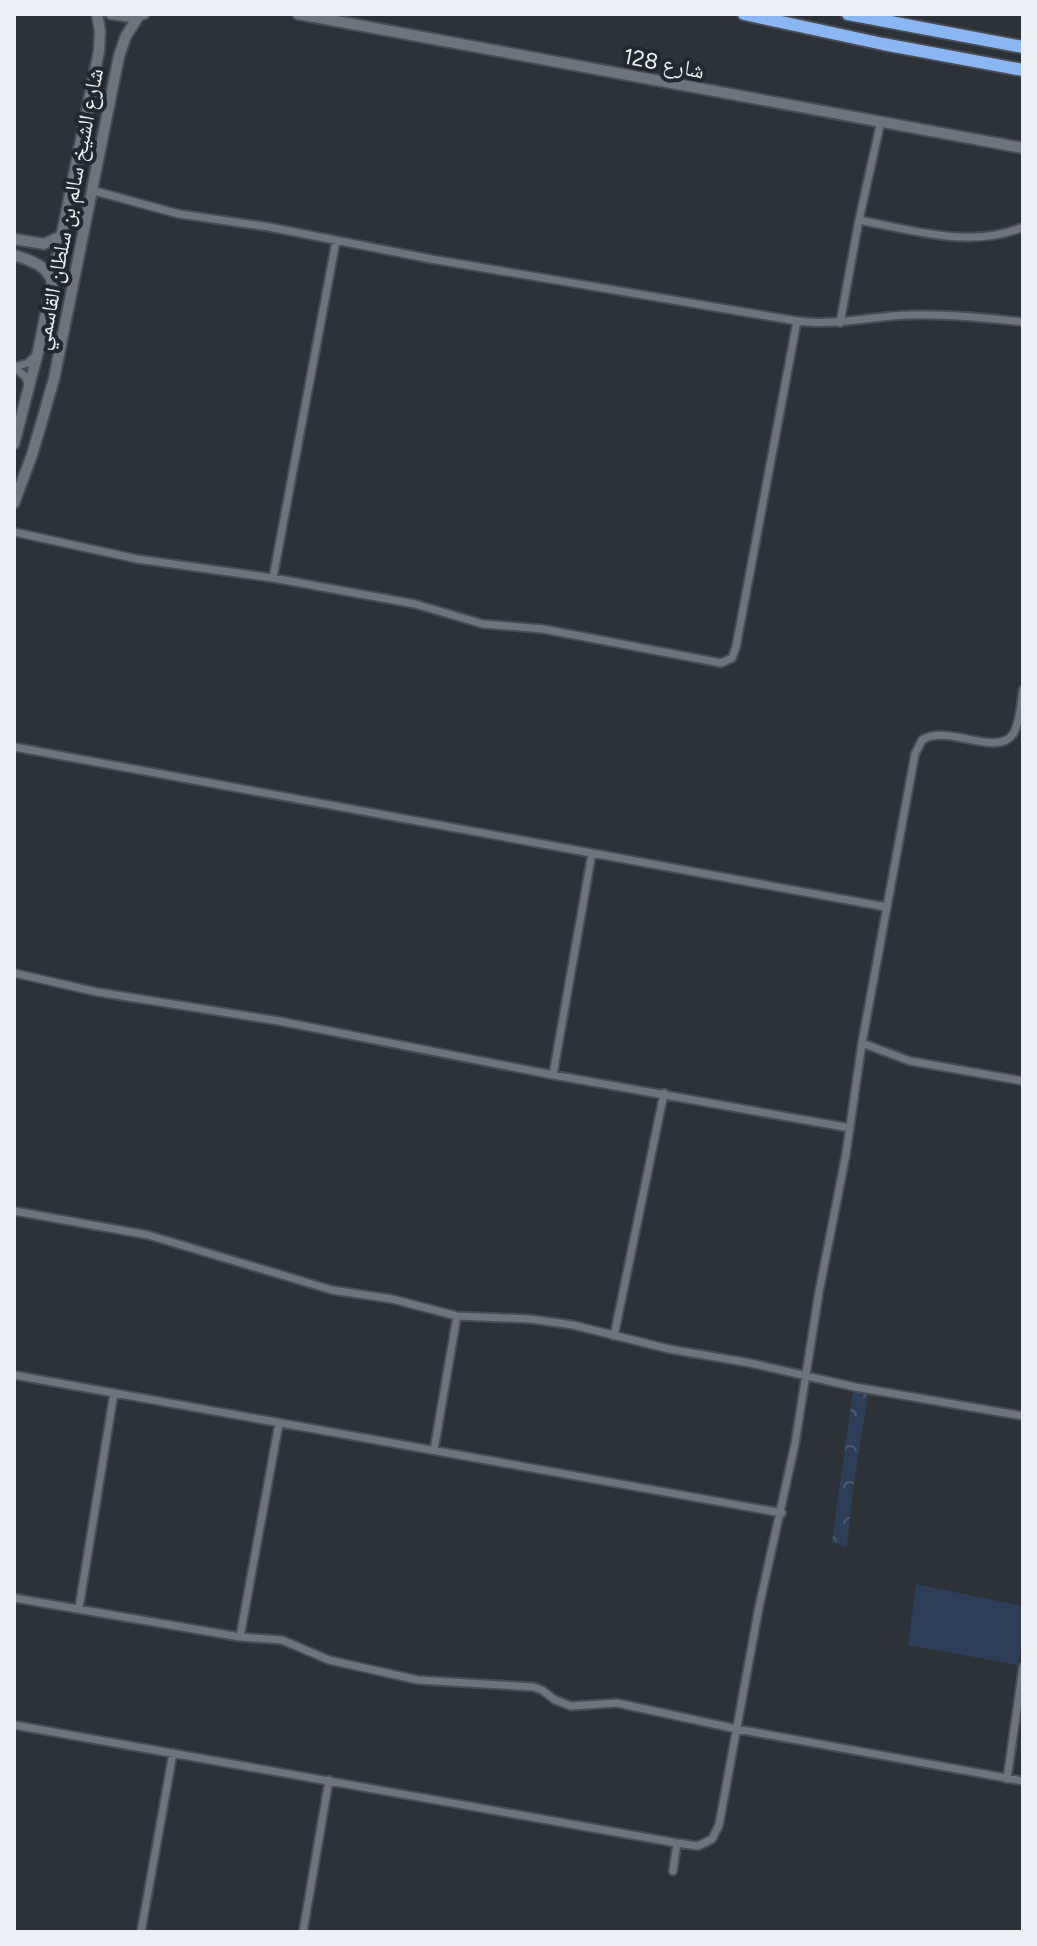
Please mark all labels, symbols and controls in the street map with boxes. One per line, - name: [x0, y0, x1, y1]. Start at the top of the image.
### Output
- street label: شارع 128: [621, 42, 707, 85]
- street label: شارع الشيخ سالم بن سلطان القاسمي: [28, 66, 113, 353]

